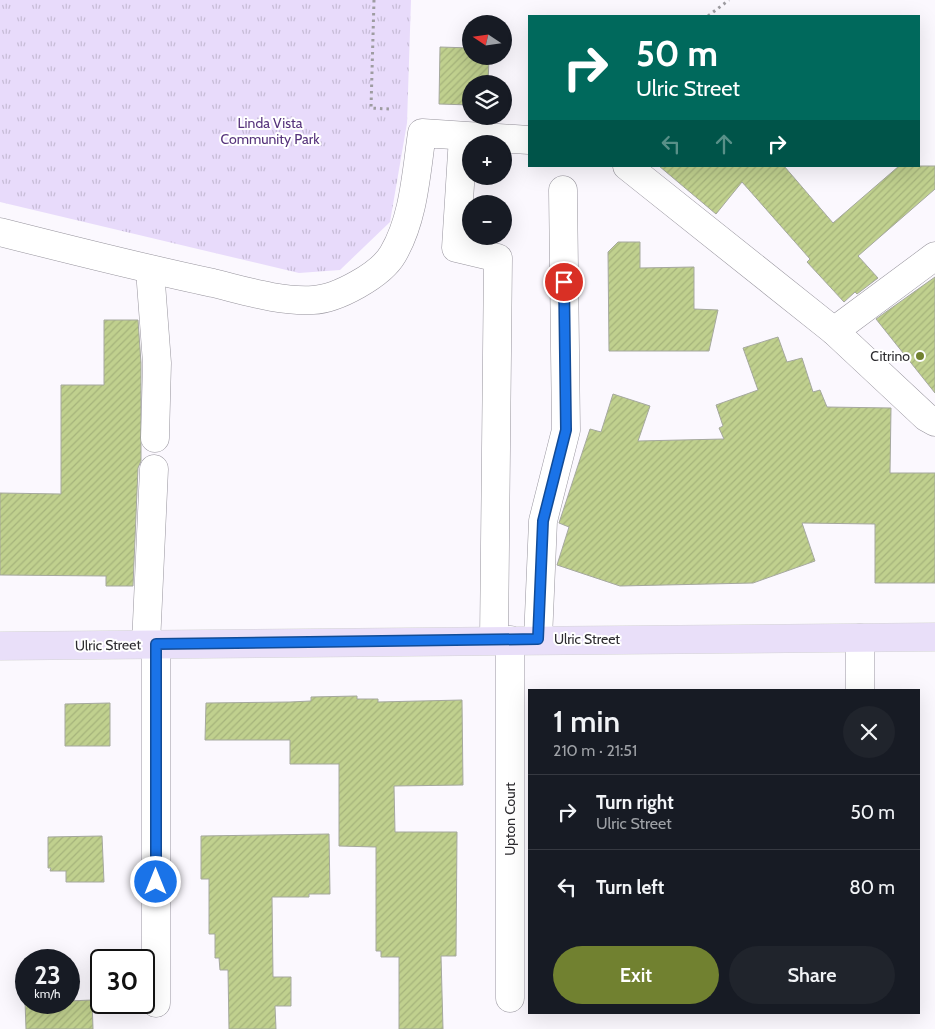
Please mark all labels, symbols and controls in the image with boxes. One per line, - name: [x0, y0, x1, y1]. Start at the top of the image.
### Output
- north arrow: [462, 15, 512, 65]
- map controls: [462, 15, 512, 245]
- text: 50 m: [636, 32, 718, 75]
- icon: right: [553, 35, 618, 100]
- button: layers: [462, 75, 512, 125]
- text: Ulric Street: [636, 75, 740, 102]
- park label: Linda Vista Community Park: [221, 114, 320, 148]
- icon: left: [657, 130, 685, 158]
- icon: ahead: [710, 130, 738, 158]
- icon: right: [763, 130, 791, 158]
- button: +: [462, 135, 512, 185]
- button: −: [462, 195, 512, 245]
- pin: [543, 261, 585, 303]
- icon: arrive: [550, 268, 578, 296]
- place label: Citrino: [870, 347, 910, 365]
- marker: Citrino: [914, 350, 926, 362]
- street label: Ulric Street: [554, 630, 620, 648]
- street label: Ulric Street: [75, 635, 142, 655]
- text: 1 min: [553, 703, 620, 740]
- button: close: [843, 706, 895, 758]
- text: 210 m · 21:51: [553, 741, 637, 760]
- street label: Upton Court: [501, 782, 519, 856]
- text: Turn right: [596, 791, 674, 814]
- icon: right: [553, 798, 581, 826]
- text: 50 m: [851, 801, 895, 824]
- text: Ulric Street: [596, 814, 672, 833]
- position arrow: [129, 855, 181, 907]
- icon: left: [553, 873, 581, 901]
- text: Turn left: [596, 876, 664, 899]
- text: 80 m: [849, 876, 895, 899]
- button: Exit: [553, 946, 719, 1004]
- button: Share: [729, 946, 895, 1004]
- speed limit sign: 30: [90, 949, 155, 1014]
- text: 23: [34, 960, 61, 990]
- text: km/h: [34, 986, 61, 1001]

